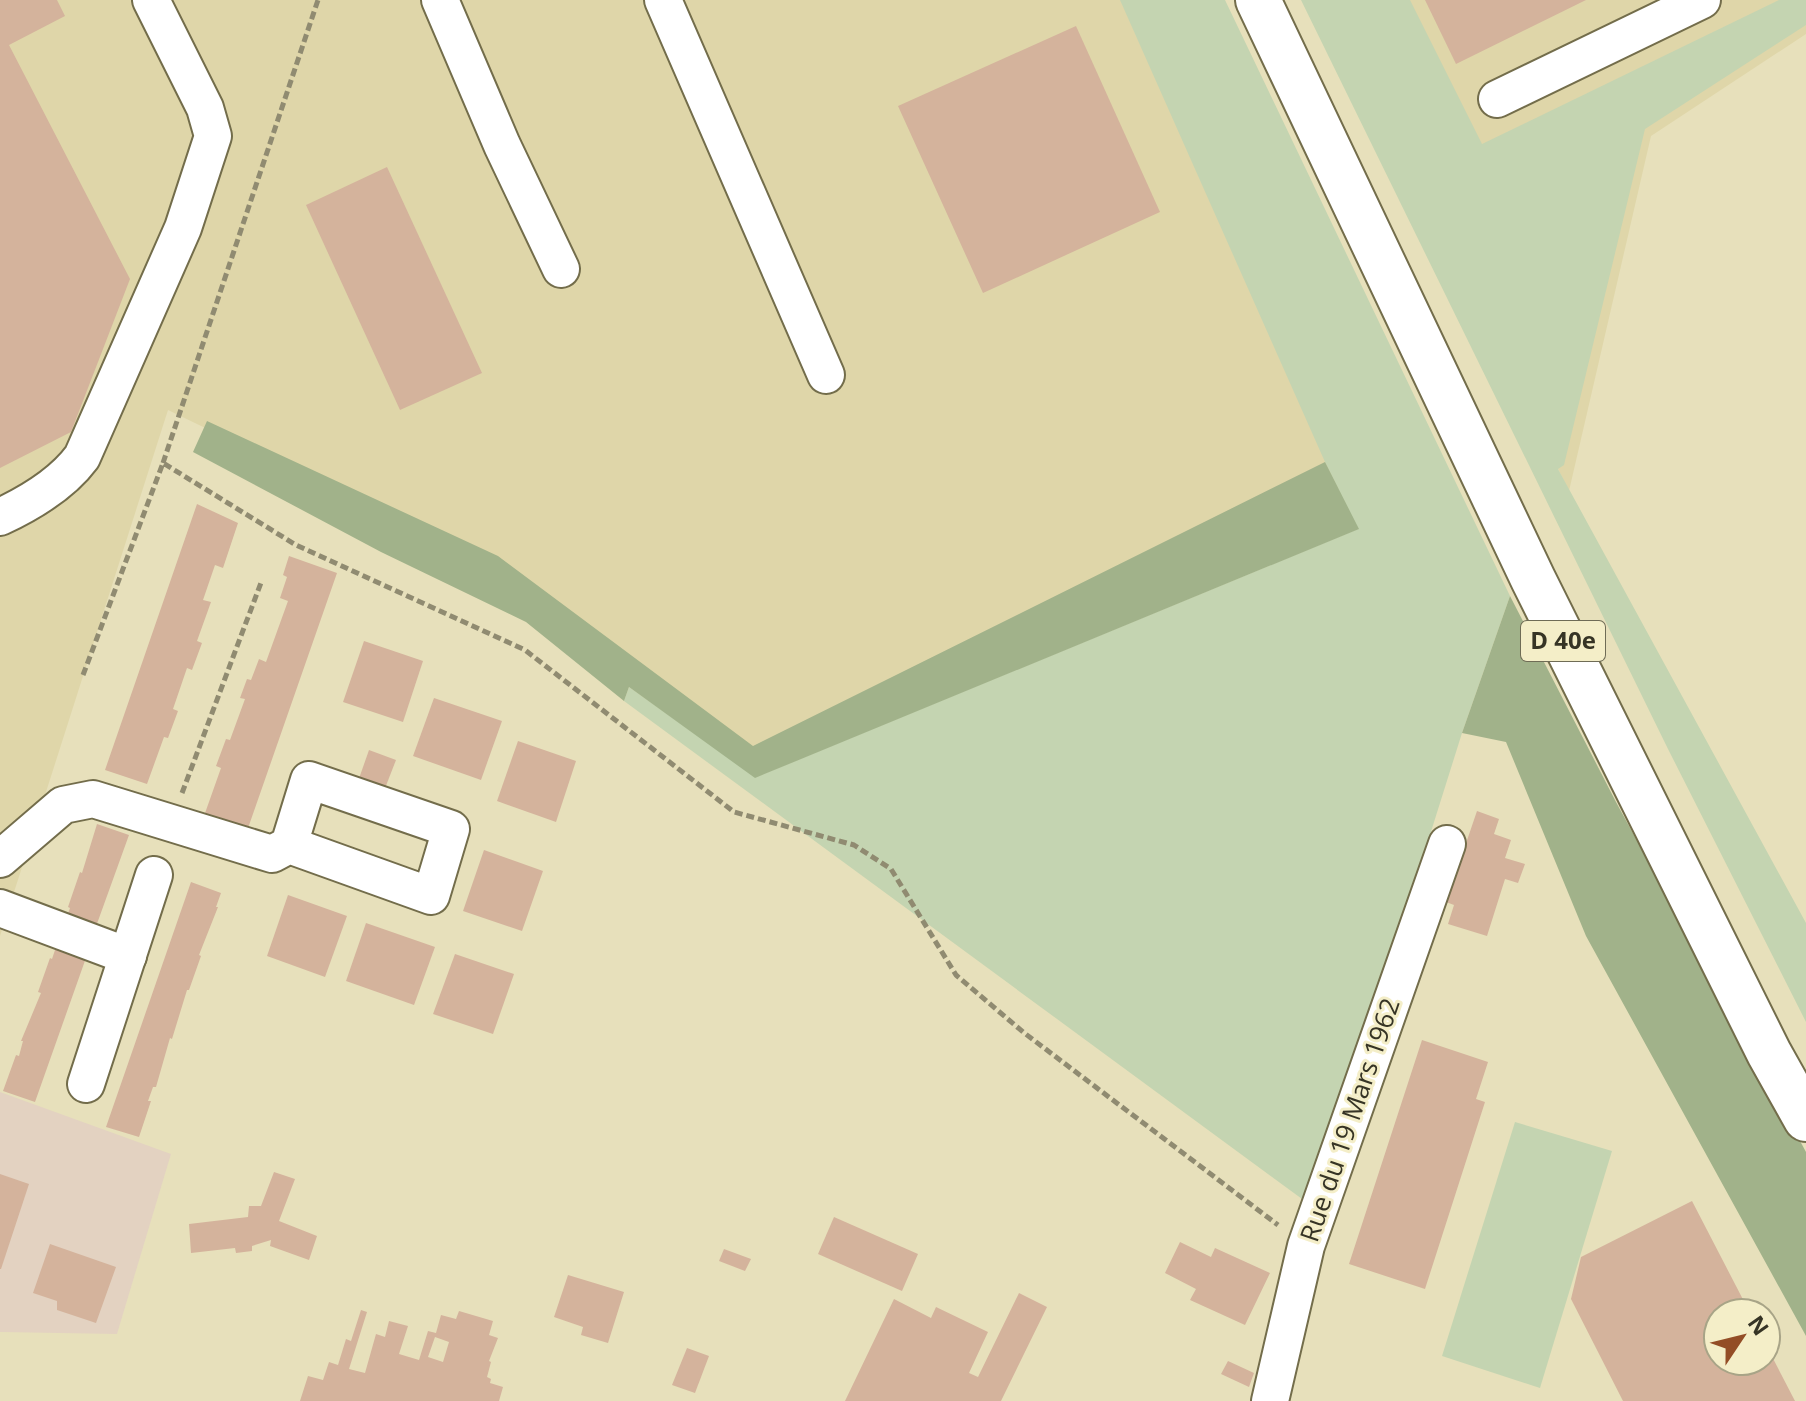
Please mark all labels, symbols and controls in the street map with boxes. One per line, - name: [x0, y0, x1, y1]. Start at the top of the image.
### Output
- road number: D 40e: [1521, 621, 1605, 661]
- street label: Rue du 19 Mars 1962: [1290, 993, 1408, 1246]
- north arrow: [1702, 1297, 1782, 1377]
- text: N: [1742, 1309, 1777, 1341]

